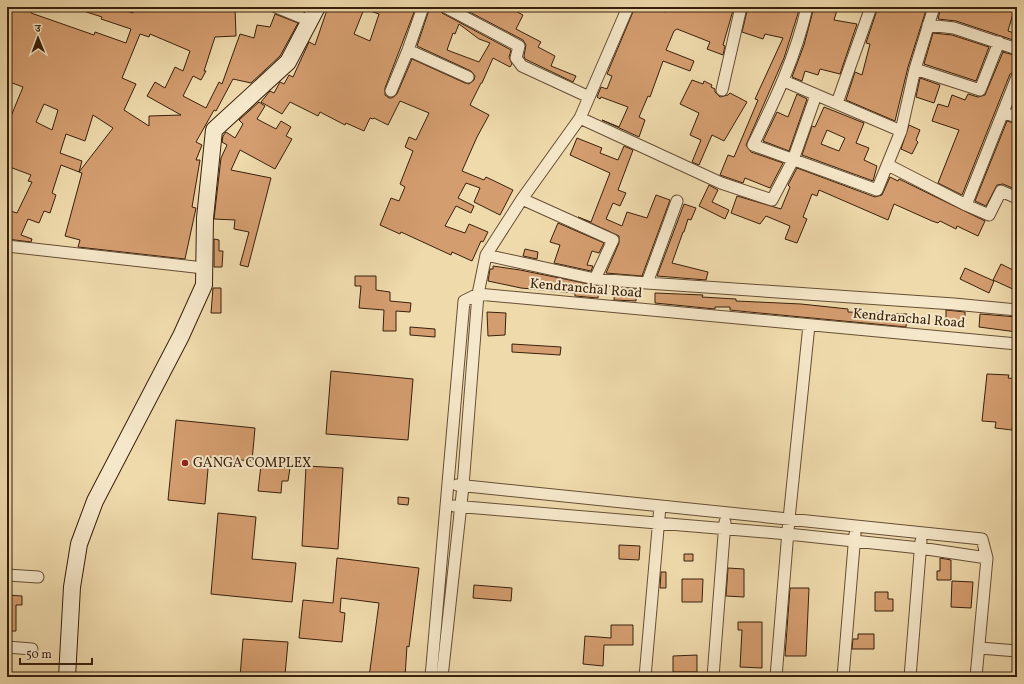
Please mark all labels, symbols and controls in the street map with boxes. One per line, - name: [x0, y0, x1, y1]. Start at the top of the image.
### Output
- north arrow: [18, 18, 58, 58]
- text: उ: [34, 22, 42, 37]
- street label: Kendranchal Road: [529, 275, 643, 303]
- street label: Kendranchal Road: [852, 305, 966, 333]
- place label: GANGA COMPLEX: [193, 454, 311, 473]
- marker: GANGA COMPLEX: [180, 458, 190, 468]
- scale bar: [20, 640, 92, 666]
- text: 50 m: [26, 647, 52, 663]

